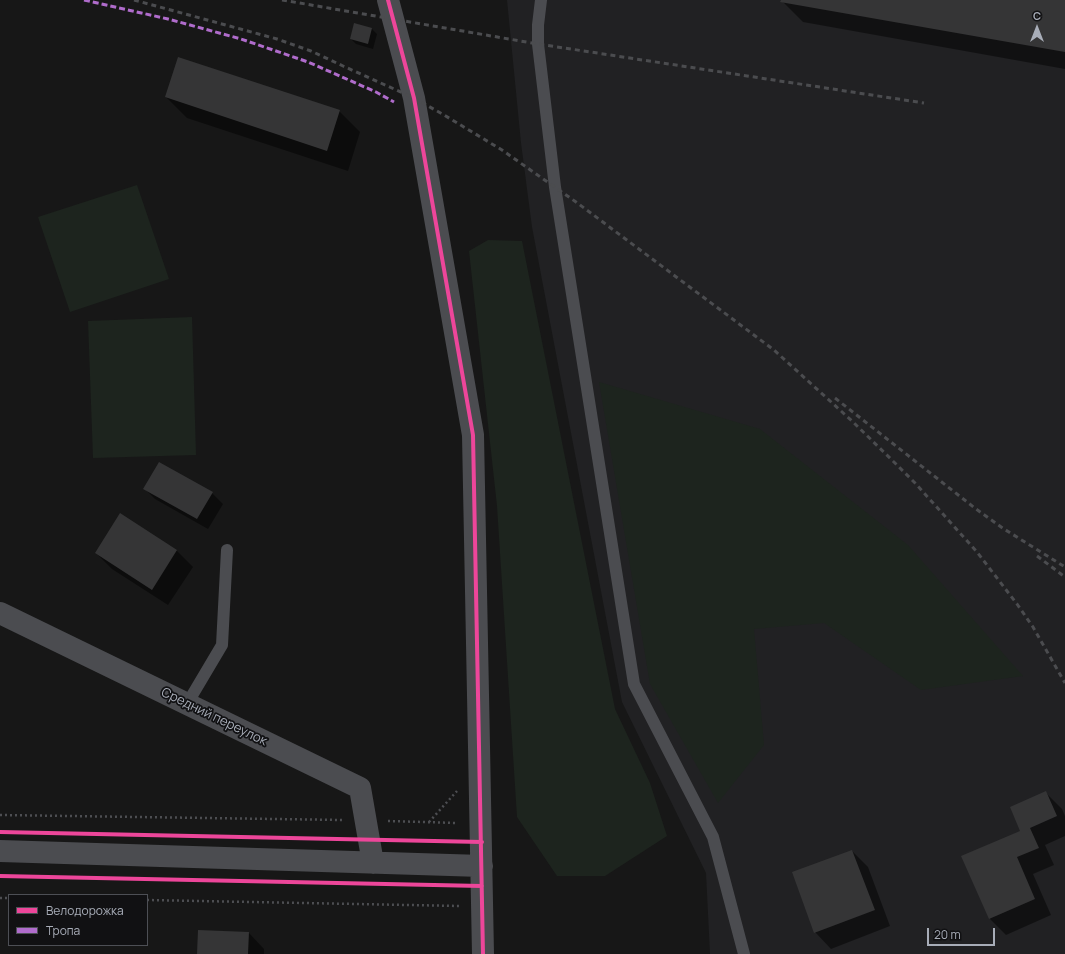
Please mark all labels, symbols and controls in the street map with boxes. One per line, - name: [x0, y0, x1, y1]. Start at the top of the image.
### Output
- north arrow: [1017, 8, 1057, 48]
- text: С: [1033, 8, 1041, 23]
- street label: Средний переулок: [159, 685, 269, 749]
- legend: [8, 894, 148, 946]
- text: Велодорожка: [46, 902, 124, 919]
- scale bar: [929, 920, 997, 946]
- text: Тропа: [46, 922, 80, 939]
- text: 20 m: [934, 926, 961, 943]

